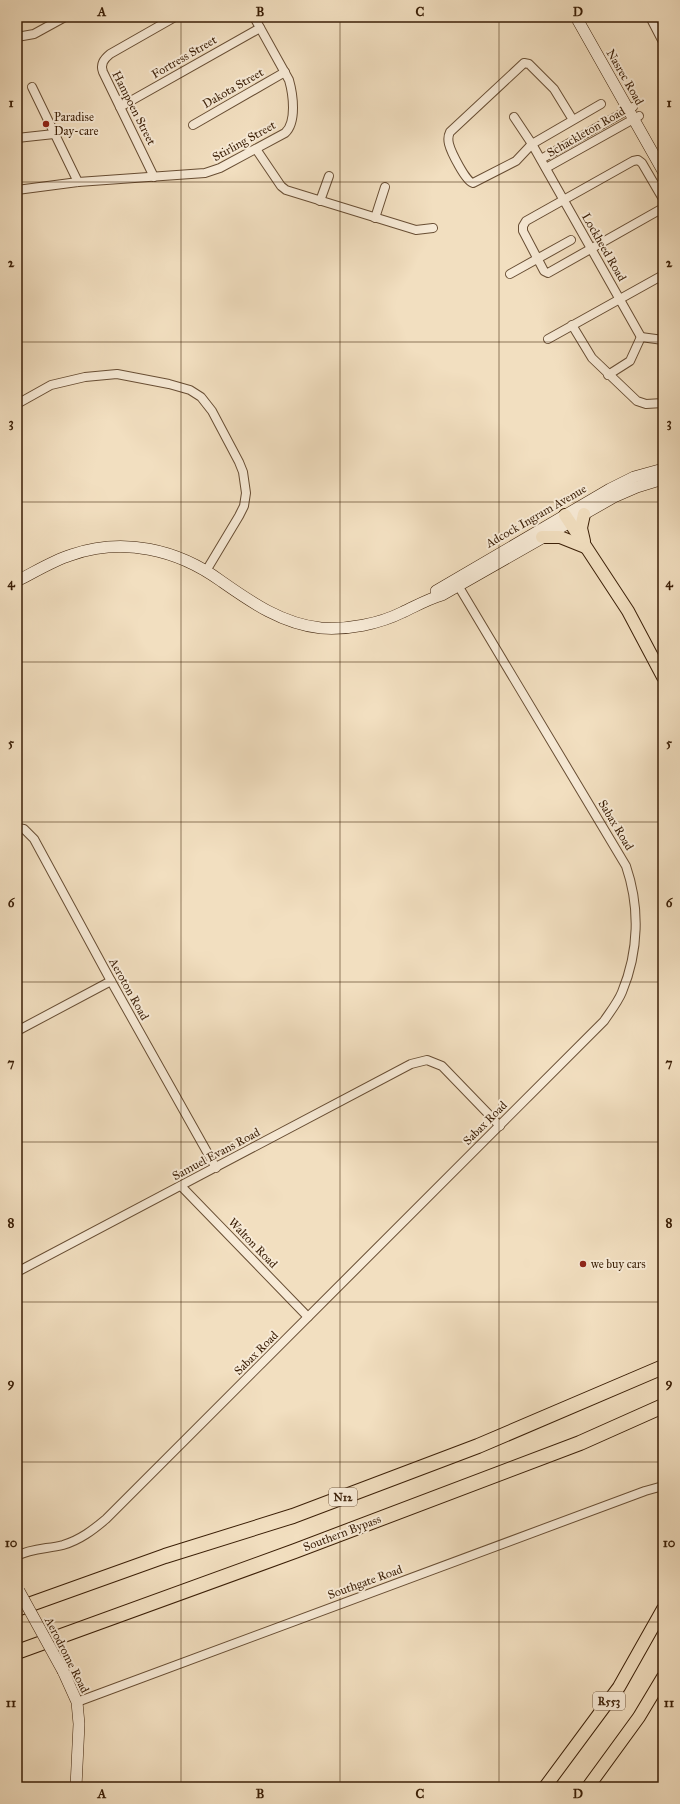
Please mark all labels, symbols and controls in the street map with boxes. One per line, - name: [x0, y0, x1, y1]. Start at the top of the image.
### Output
- text: A: [97, 4, 107, 20]
- text: B: [256, 4, 265, 20]
- text: C: [416, 4, 425, 20]
- text: D: [573, 4, 583, 20]
- street label: Fortress Street: [149, 32, 220, 81]
- street label: Nasrec Road: [603, 47, 647, 107]
- street label: Dakota Street: [200, 65, 267, 111]
- street label: Hampoen Street: [109, 68, 159, 148]
- text: 1: [8, 95, 14, 111]
- text: 1: [666, 95, 672, 111]
- street label: Schackleton Road: [545, 104, 627, 160]
- place label: Paradise Day-care: [54, 110, 98, 138]
- street label: Stirling Street: [210, 118, 279, 165]
- marker: Paradise Day-care: [41, 119, 51, 129]
- street label: Lockheed Road: [579, 210, 629, 284]
- text: 2: [8, 255, 15, 271]
- text: 2: [666, 255, 673, 271]
- text: 3: [8, 415, 14, 431]
- text: 3: [666, 415, 672, 431]
- street label: Adcock Ingram Avenue: [482, 481, 589, 552]
- text: 4: [7, 575, 15, 591]
- text: 4: [665, 575, 673, 591]
- text: 5: [8, 735, 15, 751]
- text: 5: [666, 735, 673, 751]
- street label: Sabax Road: [595, 797, 637, 853]
- text: 6: [8, 895, 16, 911]
- text: 6: [666, 895, 674, 911]
- street label: Aeroton Road: [106, 955, 152, 1022]
- text: 7: [8, 1055, 15, 1071]
- text: 7: [666, 1055, 673, 1071]
- street label: Sabax Road: [460, 1098, 510, 1148]
- street label: Samuel Evans Road: [170, 1125, 262, 1183]
- text: 8: [8, 1215, 15, 1231]
- street label: Walton Road: [226, 1215, 280, 1271]
- text: 8: [666, 1215, 673, 1231]
- place label: we buy cars: [591, 1257, 646, 1271]
- marker: we buy cars: [578, 1259, 588, 1269]
- street label: Sabax Road: [231, 1328, 281, 1378]
- text: 9: [8, 1375, 15, 1391]
- text: 9: [666, 1375, 673, 1391]
- road number: N12: [329, 1488, 357, 1506]
- street label: Southern Bypass: [301, 1512, 383, 1554]
- text: 10: [5, 1535, 18, 1551]
- text: 10: [663, 1535, 676, 1551]
- street label: Southgate Road: [326, 1562, 405, 1603]
- street label: Aerodrome Road: [41, 1614, 92, 1695]
- road number: R553: [593, 1692, 625, 1710]
- text: 11: [6, 1695, 16, 1711]
- text: 11: [664, 1695, 674, 1711]
- text: A: [97, 1786, 107, 1802]
- text: B: [256, 1786, 265, 1802]
- text: C: [416, 1786, 425, 1802]
- text: D: [573, 1786, 583, 1802]

